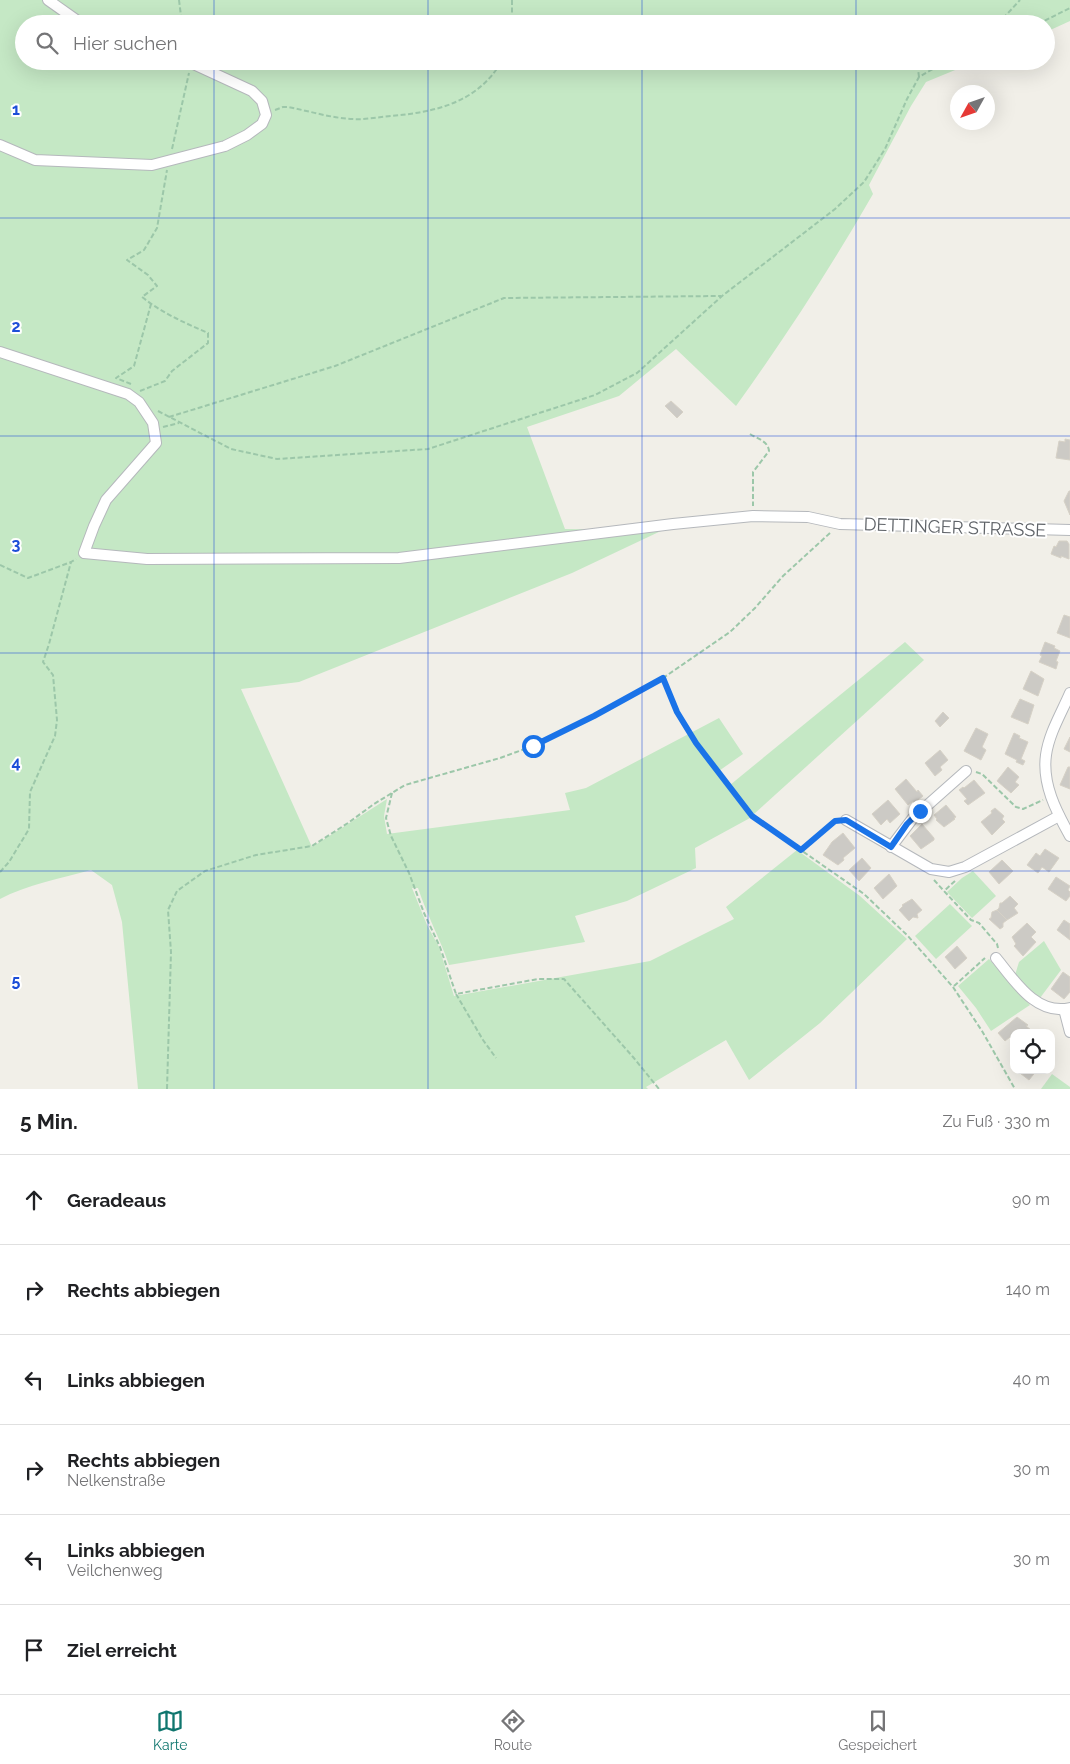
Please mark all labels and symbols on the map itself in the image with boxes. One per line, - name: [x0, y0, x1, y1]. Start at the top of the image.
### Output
- north arrow: [950, 85, 995, 130]
- text: 1: [12, 100, 20, 119]
- text: 2: [11, 317, 21, 336]
- street label: DETTINGER STRASSE: [863, 513, 1047, 541]
- text: 3: [12, 535, 21, 554]
- route start: [522, 735, 545, 758]
- text: 4: [11, 753, 21, 772]
- route end: [909, 800, 932, 823]
- text: 5: [12, 971, 21, 990]

